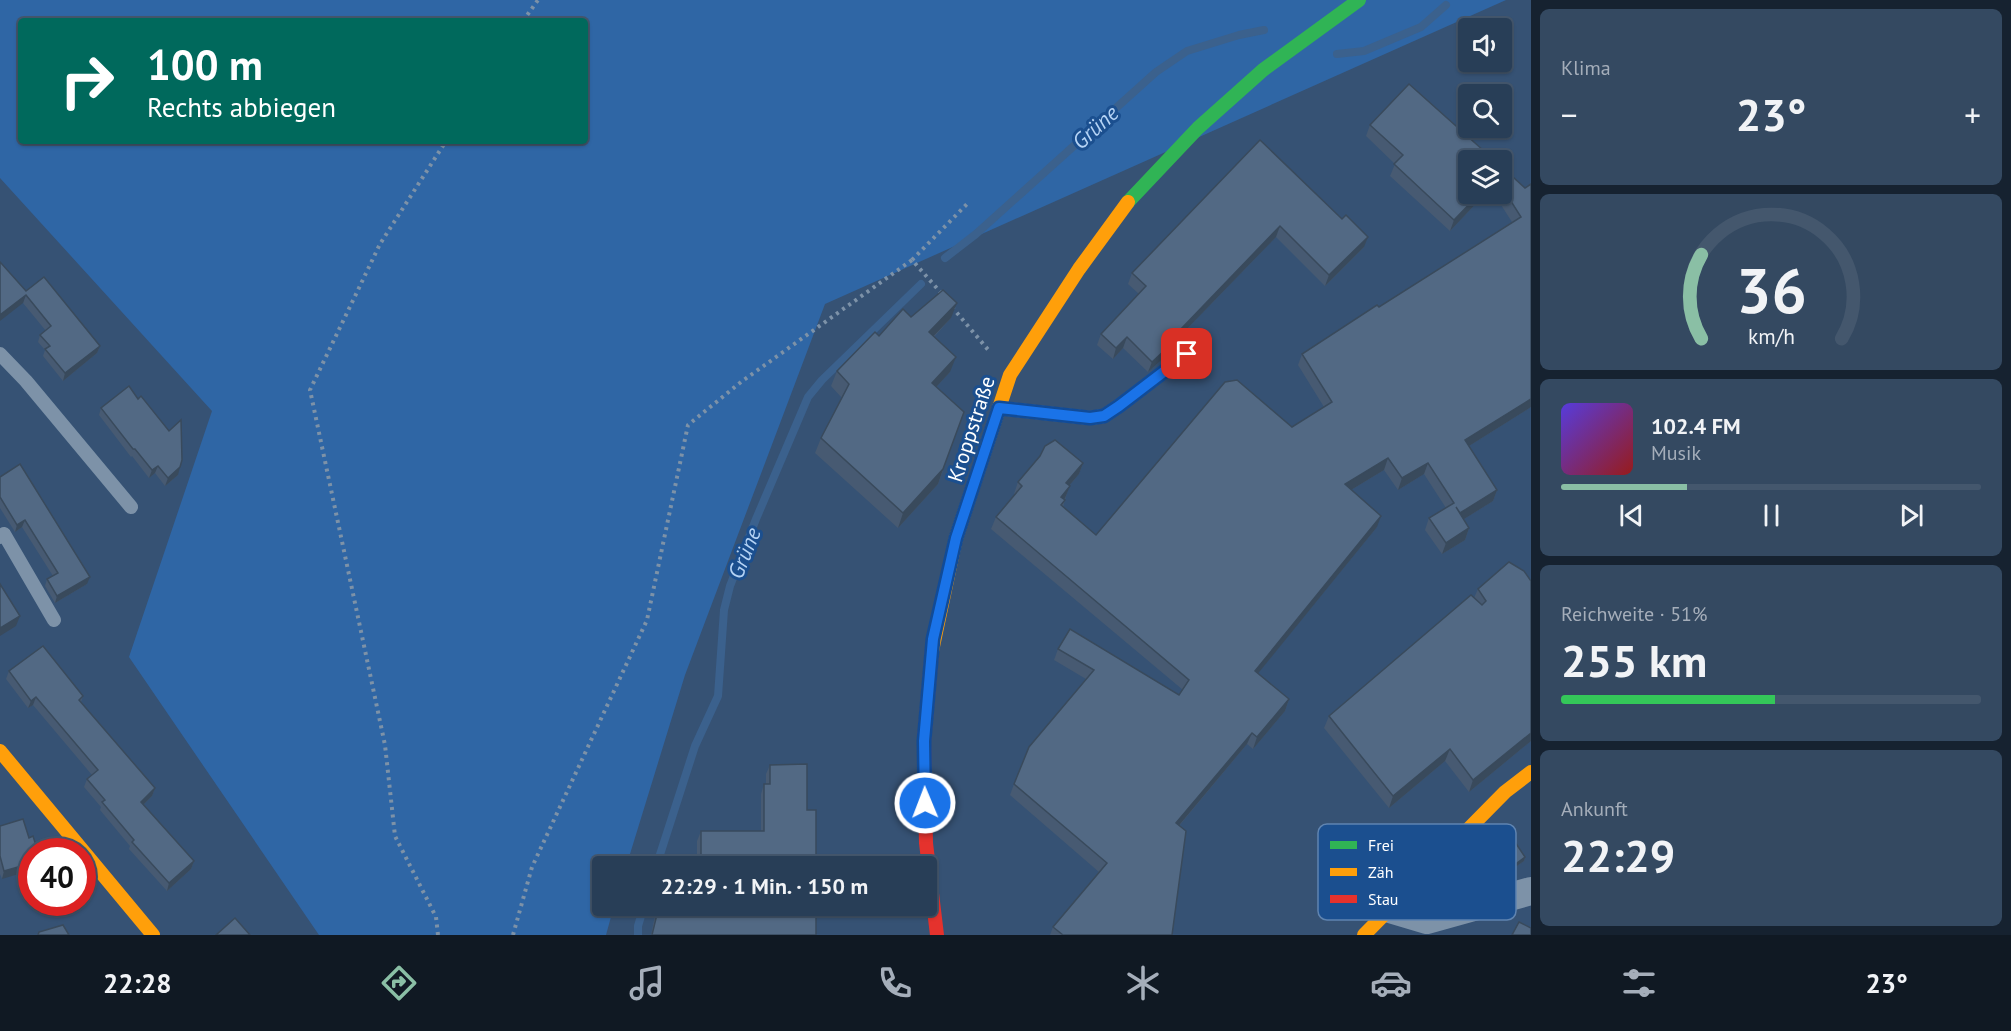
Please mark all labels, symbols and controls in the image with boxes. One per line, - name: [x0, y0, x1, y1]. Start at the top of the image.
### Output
- map controls: [1458, 18, 1512, 204]
- button: sound: [1458, 18, 1512, 72]
- text: 100 m: [147, 37, 263, 92]
- icon: right: [48, 42, 126, 120]
- text: Klima: [1561, 55, 1611, 81]
- button: search: [1458, 84, 1512, 138]
- text: 23°: [1736, 85, 1806, 143]
- text: Rechts abbiegen: [147, 90, 336, 124]
- text: −: [1561, 93, 1578, 136]
- text: +: [1964, 93, 1981, 136]
- water label: Grüne: [1066, 98, 1125, 155]
- button: layers: [1458, 150, 1512, 204]
- text: 36: [1736, 249, 1806, 330]
- text: km/h: [1747, 323, 1794, 351]
- pin: [1161, 328, 1212, 379]
- icon: arrive: [1170, 337, 1203, 370]
- street label: Kroppstraße: [941, 373, 1001, 485]
- text: 102.4 FM: [1651, 412, 1741, 440]
- text: Musik: [1651, 440, 1701, 466]
- icon: previous: [1615, 499, 1648, 532]
- icon: pause: [1755, 499, 1788, 532]
- icon: next: [1895, 499, 1928, 532]
- water label: Grüne: [721, 522, 767, 583]
- text: Reichweite · 51%: [1561, 601, 1707, 627]
- text: 255 km: [1561, 631, 1707, 689]
- position arrow: [893, 771, 957, 835]
- text: Ankunft: [1561, 796, 1628, 822]
- legend: [1318, 824, 1516, 920]
- text: 22:29: [1561, 826, 1675, 884]
- text: Frei: [1368, 835, 1394, 855]
- speed limit sign: 40: [18, 838, 96, 916]
- text: Zäh: [1368, 862, 1393, 882]
- text: 22:29 · 1 Min. · 150 m: [661, 872, 868, 900]
- text: Stau: [1368, 889, 1398, 909]
- icon: directions: [378, 962, 420, 1004]
- icon: music: [626, 962, 668, 1004]
- icon: phone: [874, 962, 916, 1004]
- icon: climate: [1122, 962, 1164, 1004]
- icon: car: [1370, 962, 1412, 1004]
- icon: filters: [1618, 962, 1660, 1004]
- text: 22:28: [103, 966, 172, 1000]
- text: 23°: [1866, 966, 1908, 1000]

